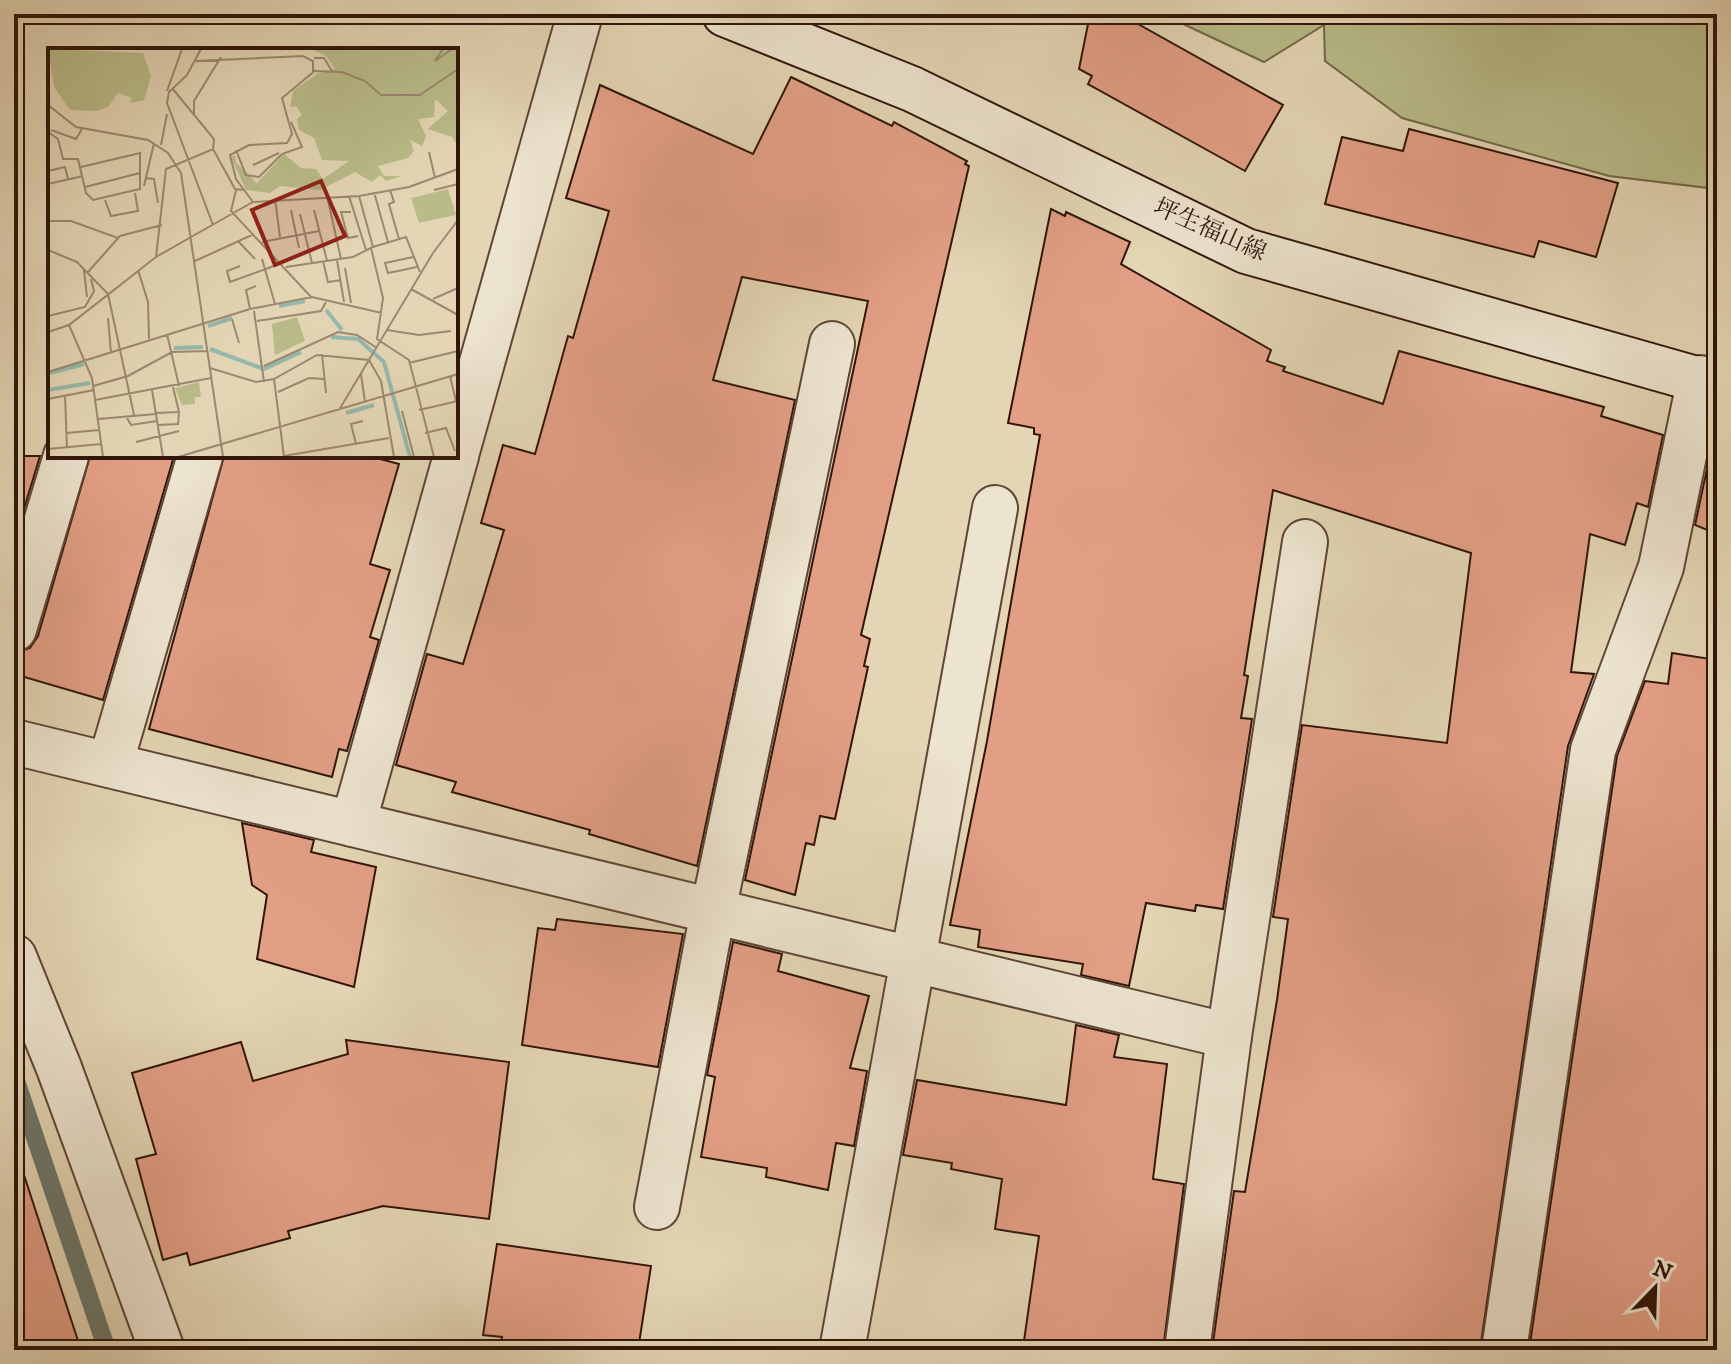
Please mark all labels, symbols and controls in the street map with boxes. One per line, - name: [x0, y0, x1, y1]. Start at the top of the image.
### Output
- inset map: [48, 48, 458, 458]
- street label: 坪生福山線: [1149, 192, 1271, 268]
- north arrow: [1615, 1248, 1695, 1328]
- text: N: [1649, 1255, 1676, 1287]

